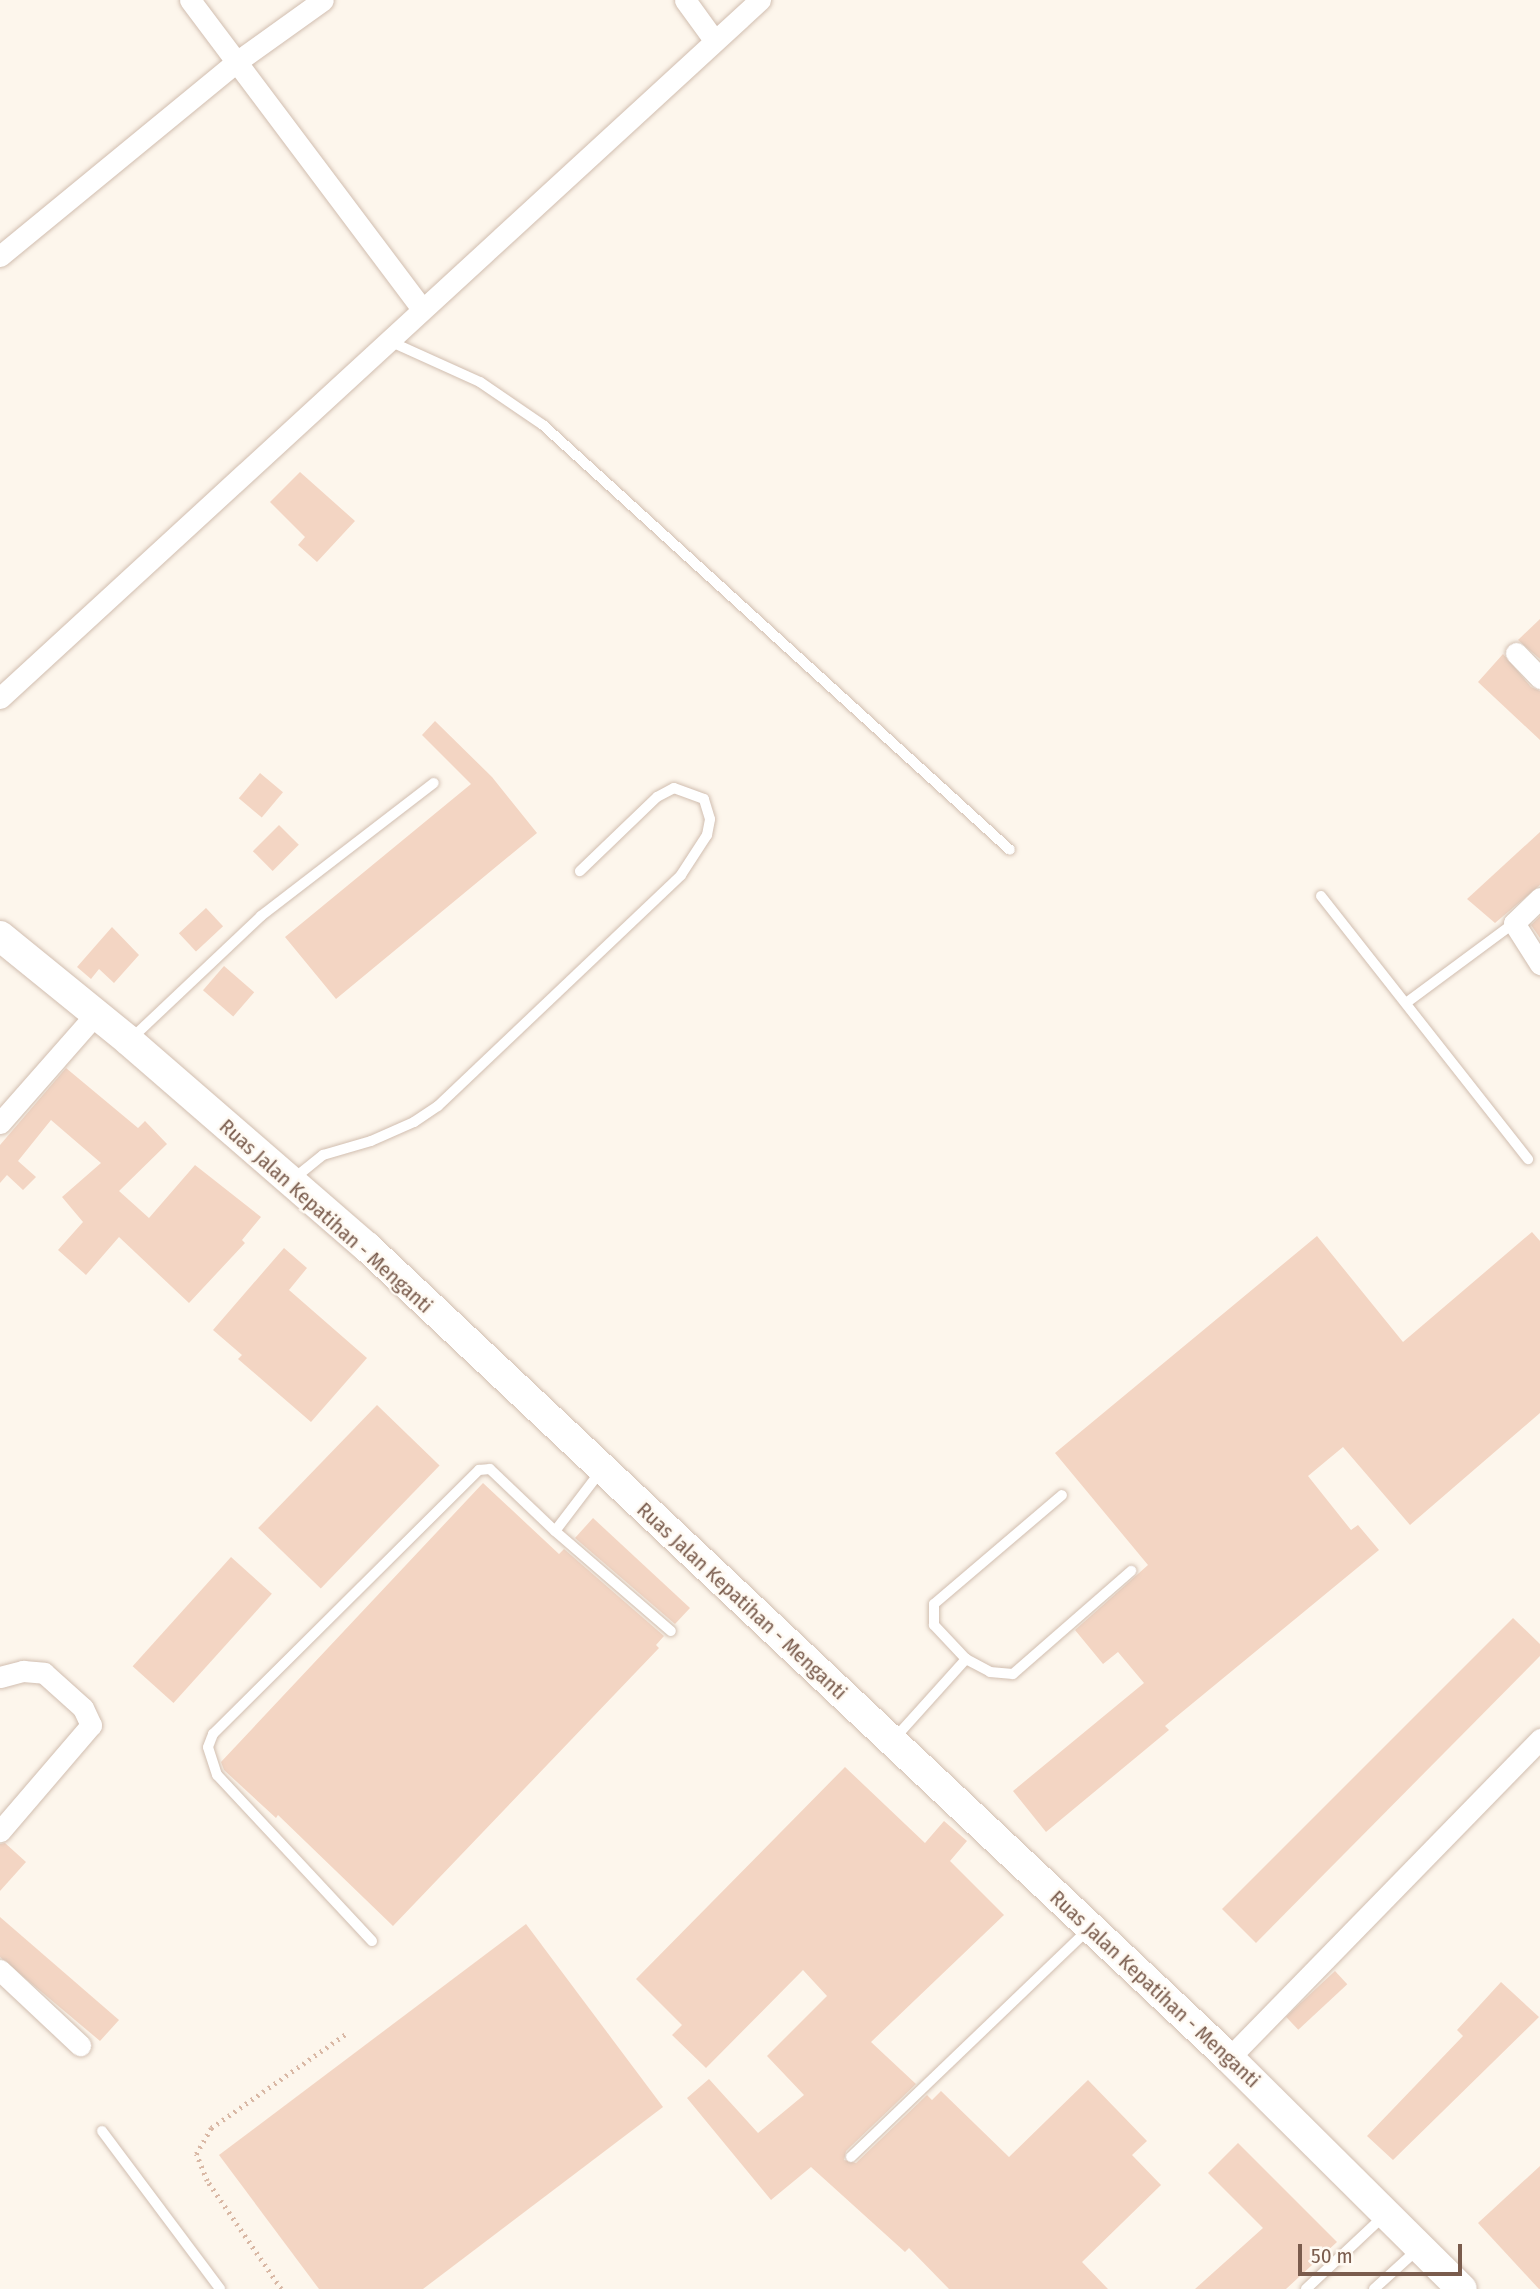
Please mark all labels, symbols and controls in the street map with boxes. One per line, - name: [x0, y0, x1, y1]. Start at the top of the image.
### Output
- street label: Ruas Jalan Kepatihan - Menganti: [214, 1114, 438, 1318]
- street label: Ruas Jalan Kepatihan - Menganti: [632, 1497, 852, 1705]
- street label: Ruas Jalan Kepatihan - Menganti: [1045, 1885, 1265, 2093]
- scale bar: [1302, 2230, 1466, 2274]
- text: 50 m: [1311, 2243, 1353, 2269]

